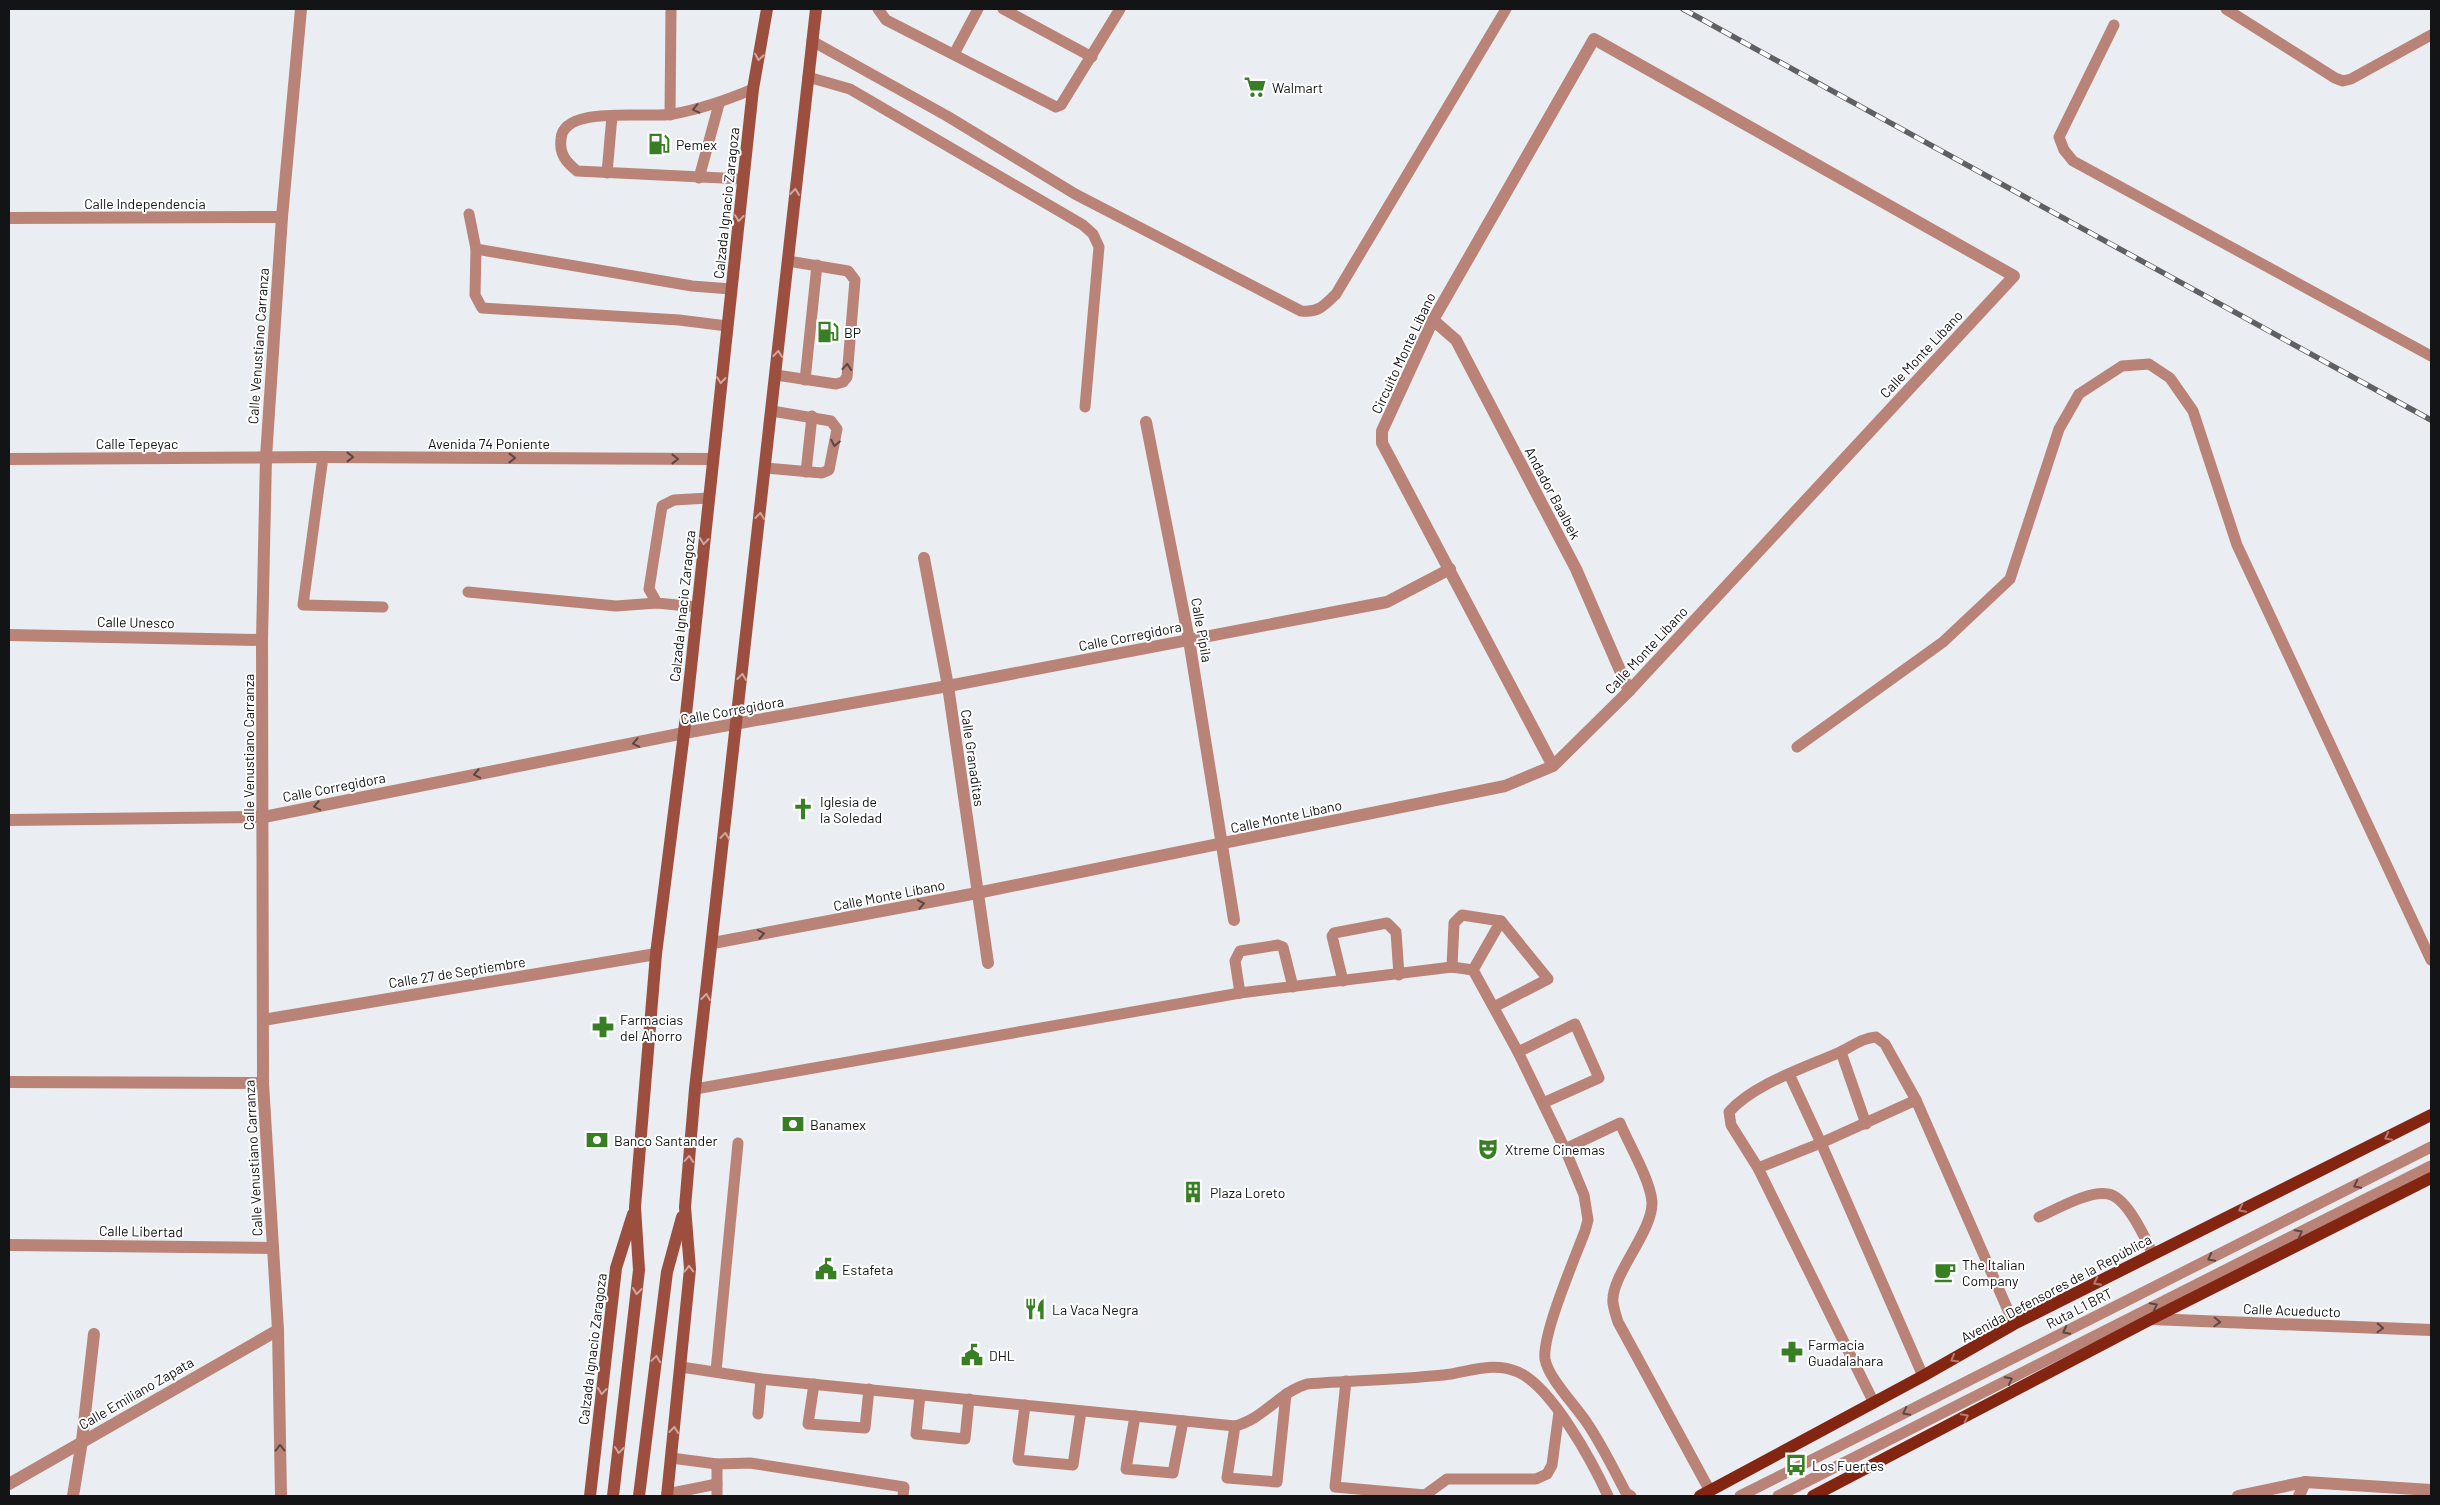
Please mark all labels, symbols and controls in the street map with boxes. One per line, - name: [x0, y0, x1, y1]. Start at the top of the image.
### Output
- one-way arrow: [754, 52, 764, 61]
- supermarket icon: Walmart: [1242, 74, 1268, 100]
- place label: Walmart: [1272, 79, 1323, 96]
- one-way arrow: [691, 103, 700, 114]
- street label: Calzada Ignacio Zaragoza: [710, 126, 742, 280]
- fuel station icon: Pemex: [646, 131, 672, 157]
- place label: Pemex: [676, 136, 717, 153]
- one-way arrow: [789, 188, 800, 196]
- street label: Calle Independencia: [84, 195, 206, 212]
- one-way arrow: [734, 214, 745, 222]
- street label: Calle Venustiano Carranza: [244, 267, 272, 425]
- street label: Circuito Monte Líbano: [1367, 290, 1439, 416]
- street label: Calle Monte Líbano: [1876, 307, 1966, 401]
- fuel station icon: BP: [815, 319, 841, 345]
- place label: BP: [844, 324, 861, 341]
- one-way arrow: [772, 350, 783, 358]
- one-way arrow: [842, 363, 853, 371]
- one-way arrow: [716, 376, 727, 384]
- street label: Calle Tepeyac: [96, 435, 178, 452]
- street label: Avenida 74 Poniente: [428, 435, 550, 452]
- one-way arrow: [830, 438, 840, 447]
- street label: Andador Baalbek: [1522, 444, 1584, 542]
- one-way arrow: [346, 452, 354, 462]
- one-way arrow: [508, 453, 516, 463]
- one-way arrow: [671, 454, 679, 464]
- one-way arrow: [754, 511, 765, 519]
- street label: Calzada Ignacio Zaragoza: [666, 529, 698, 683]
- one-way arrow: [699, 537, 710, 545]
- street label: Calle Pípila: [1188, 596, 1216, 664]
- street label: Calle Monte Líbano: [1601, 603, 1691, 697]
- street label: Calle Unesco: [97, 613, 175, 631]
- street label: Calle Corregidora: [1077, 618, 1183, 654]
- one-way arrow: [736, 673, 747, 681]
- street label: Calle Venustiano Carranza: [240, 674, 257, 830]
- street label: Calle Corregidora: [679, 693, 785, 727]
- street label: Calle Granaditas: [958, 708, 988, 808]
- one-way arrow: [632, 737, 641, 747]
- street label: Calle Corregidora: [281, 769, 387, 805]
- one-way arrow: [472, 769, 481, 779]
- place label: Iglesia de la Soledad: [820, 793, 882, 826]
- church icon: Iglesia de la Soledad: [790, 796, 816, 822]
- street label: Calle Monte Líbano: [1229, 796, 1343, 836]
- one-way arrow: [313, 800, 322, 811]
- one-way arrow: [719, 831, 730, 839]
- street label: Calle Monte Líbano: [832, 876, 946, 914]
- one-way arrow: [916, 899, 925, 910]
- one-way arrow: [757, 929, 765, 939]
- street label: Calle 27 de Septiembre: [387, 953, 527, 991]
- one-way arrow: [700, 993, 711, 1001]
- place label: Farmacias del Ahorro: [620, 1011, 683, 1044]
- pharmacy icon: Farmacias del Ahorro: [590, 1014, 616, 1040]
- street label: Calle Venustiano Carranza: [240, 1079, 266, 1237]
- bank icon: Banamex: [780, 1111, 806, 1137]
- place label: Banamex: [810, 1116, 866, 1133]
- bank icon: Banco Santander: [584, 1127, 610, 1153]
- one-way arrow: [2384, 1131, 2393, 1141]
- place label: Banco Santander: [614, 1132, 718, 1149]
- theatre icon: Xtreme Cinemas: [1475, 1136, 1501, 1162]
- place label: Xtreme Cinemas: [1505, 1141, 1605, 1158]
- one-way arrow: [683, 1154, 694, 1162]
- building icon: Plaza Loreto: [1180, 1179, 1206, 1205]
- one-way arrow: [2353, 1179, 2362, 1189]
- place label: Plaza Loreto: [1210, 1184, 1285, 1201]
- one-way arrow: [2238, 1203, 2247, 1214]
- street label: Calle Libertad: [99, 1222, 183, 1240]
- one-way arrow: [2294, 1229, 2303, 1239]
- street label: Avenida Defensores de la República: [1958, 1230, 2154, 1346]
- one-way arrow: [2208, 1252, 2217, 1262]
- public building icon: Estafeta: [813, 1256, 839, 1282]
- place label: The Italian Company: [1962, 1256, 2025, 1289]
- cafe icon: The Italian Company: [1932, 1259, 1958, 1285]
- place label: Estafeta: [842, 1261, 893, 1278]
- one-way arrow: [684, 1264, 694, 1272]
- street label: Calzada Ignacio Zaragoza: [574, 1272, 610, 1426]
- one-way arrow: [2093, 1276, 2102, 1286]
- street label: Ruta L1 BRT: [2043, 1284, 2115, 1332]
- one-way arrow: [632, 1287, 643, 1295]
- restaurant icon: La Vaca Negra: [1022, 1296, 1048, 1322]
- street label: Calle Acueducto: [2243, 1300, 2341, 1320]
- place label: La Vaca Negra: [1052, 1301, 1139, 1318]
- one-way arrow: [2149, 1302, 2158, 1312]
- one-way arrow: [2214, 1317, 2221, 1327]
- one-way arrow: [2376, 1323, 2384, 1334]
- one-way arrow: [2063, 1325, 2072, 1335]
- place label: Farmacia Guadalahara: [1808, 1336, 1883, 1369]
- pharmacy icon: Farmacia Guadalahara: [1779, 1339, 1805, 1365]
- public building icon: DHL: [959, 1342, 985, 1368]
- place label: DHL: [989, 1347, 1015, 1364]
- one-way arrow: [1950, 1352, 1959, 1362]
- street label: Calle Emiliano Zapata: [76, 1353, 196, 1433]
- one-way arrow: [650, 1355, 661, 1363]
- one-way arrow: [2004, 1375, 2013, 1386]
- one-way arrow: [597, 1387, 608, 1395]
- one-way arrow: [1902, 1406, 1911, 1417]
- one-way arrow: [1960, 1413, 1969, 1423]
- one-way arrow: [668, 1426, 679, 1434]
- one-way arrow: [275, 1443, 285, 1451]
- one-way arrow: [614, 1446, 625, 1454]
- bus stop icon: Los Fuertes: [1783, 1452, 1809, 1478]
- place label: Los Fuertes: [1812, 1457, 1884, 1474]

